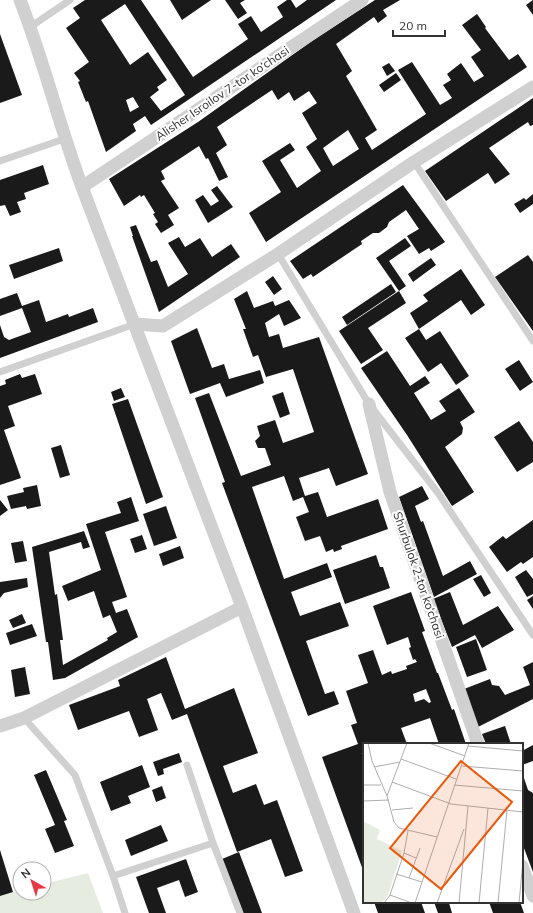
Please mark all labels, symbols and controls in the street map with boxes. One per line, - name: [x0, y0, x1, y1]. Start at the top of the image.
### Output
- scale bar: [393, 12, 445, 38]
- text: 20 m: [399, 18, 427, 33]
- street label: Alisher Isroilov 7-tor ko‘chasi: [152, 42, 292, 143]
- street label: Shurbulok 2-tor ko‘chasi: [390, 509, 448, 641]
- inset map: [363, 743, 523, 903]
- north arrow: [12, 861, 52, 901]
- text: N: [18, 865, 33, 881]

